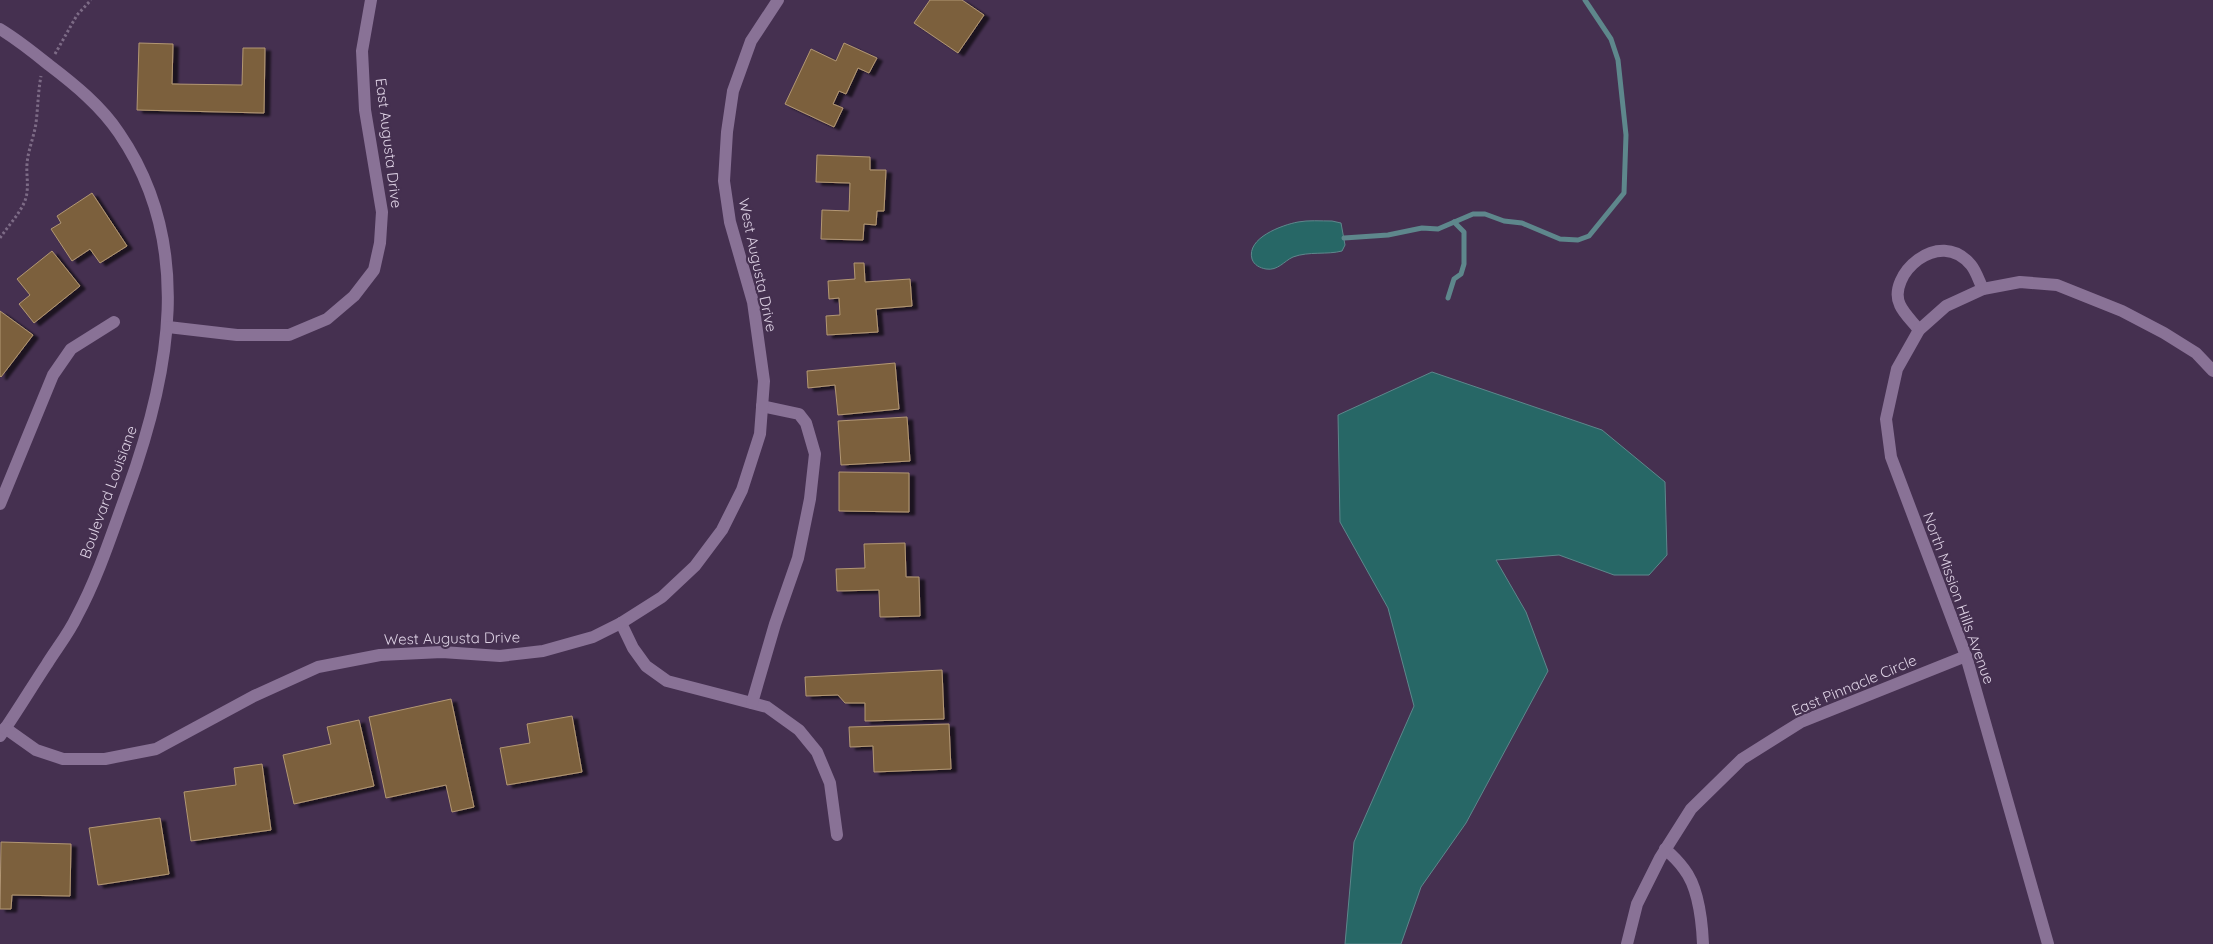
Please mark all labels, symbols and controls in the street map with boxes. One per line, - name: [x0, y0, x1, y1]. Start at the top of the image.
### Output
- street label: East Augusta Drive: [372, 77, 406, 209]
- street label: West Augusta Drive: [735, 196, 781, 334]
- street label: Boulevard Louisiane: [75, 423, 141, 561]
- street label: North Mission Hills Avenue: [1919, 509, 1999, 687]
- street label: West Augusta Drive: [384, 627, 520, 649]
- street label: East Pinnacle Circle: [1789, 650, 1919, 720]

